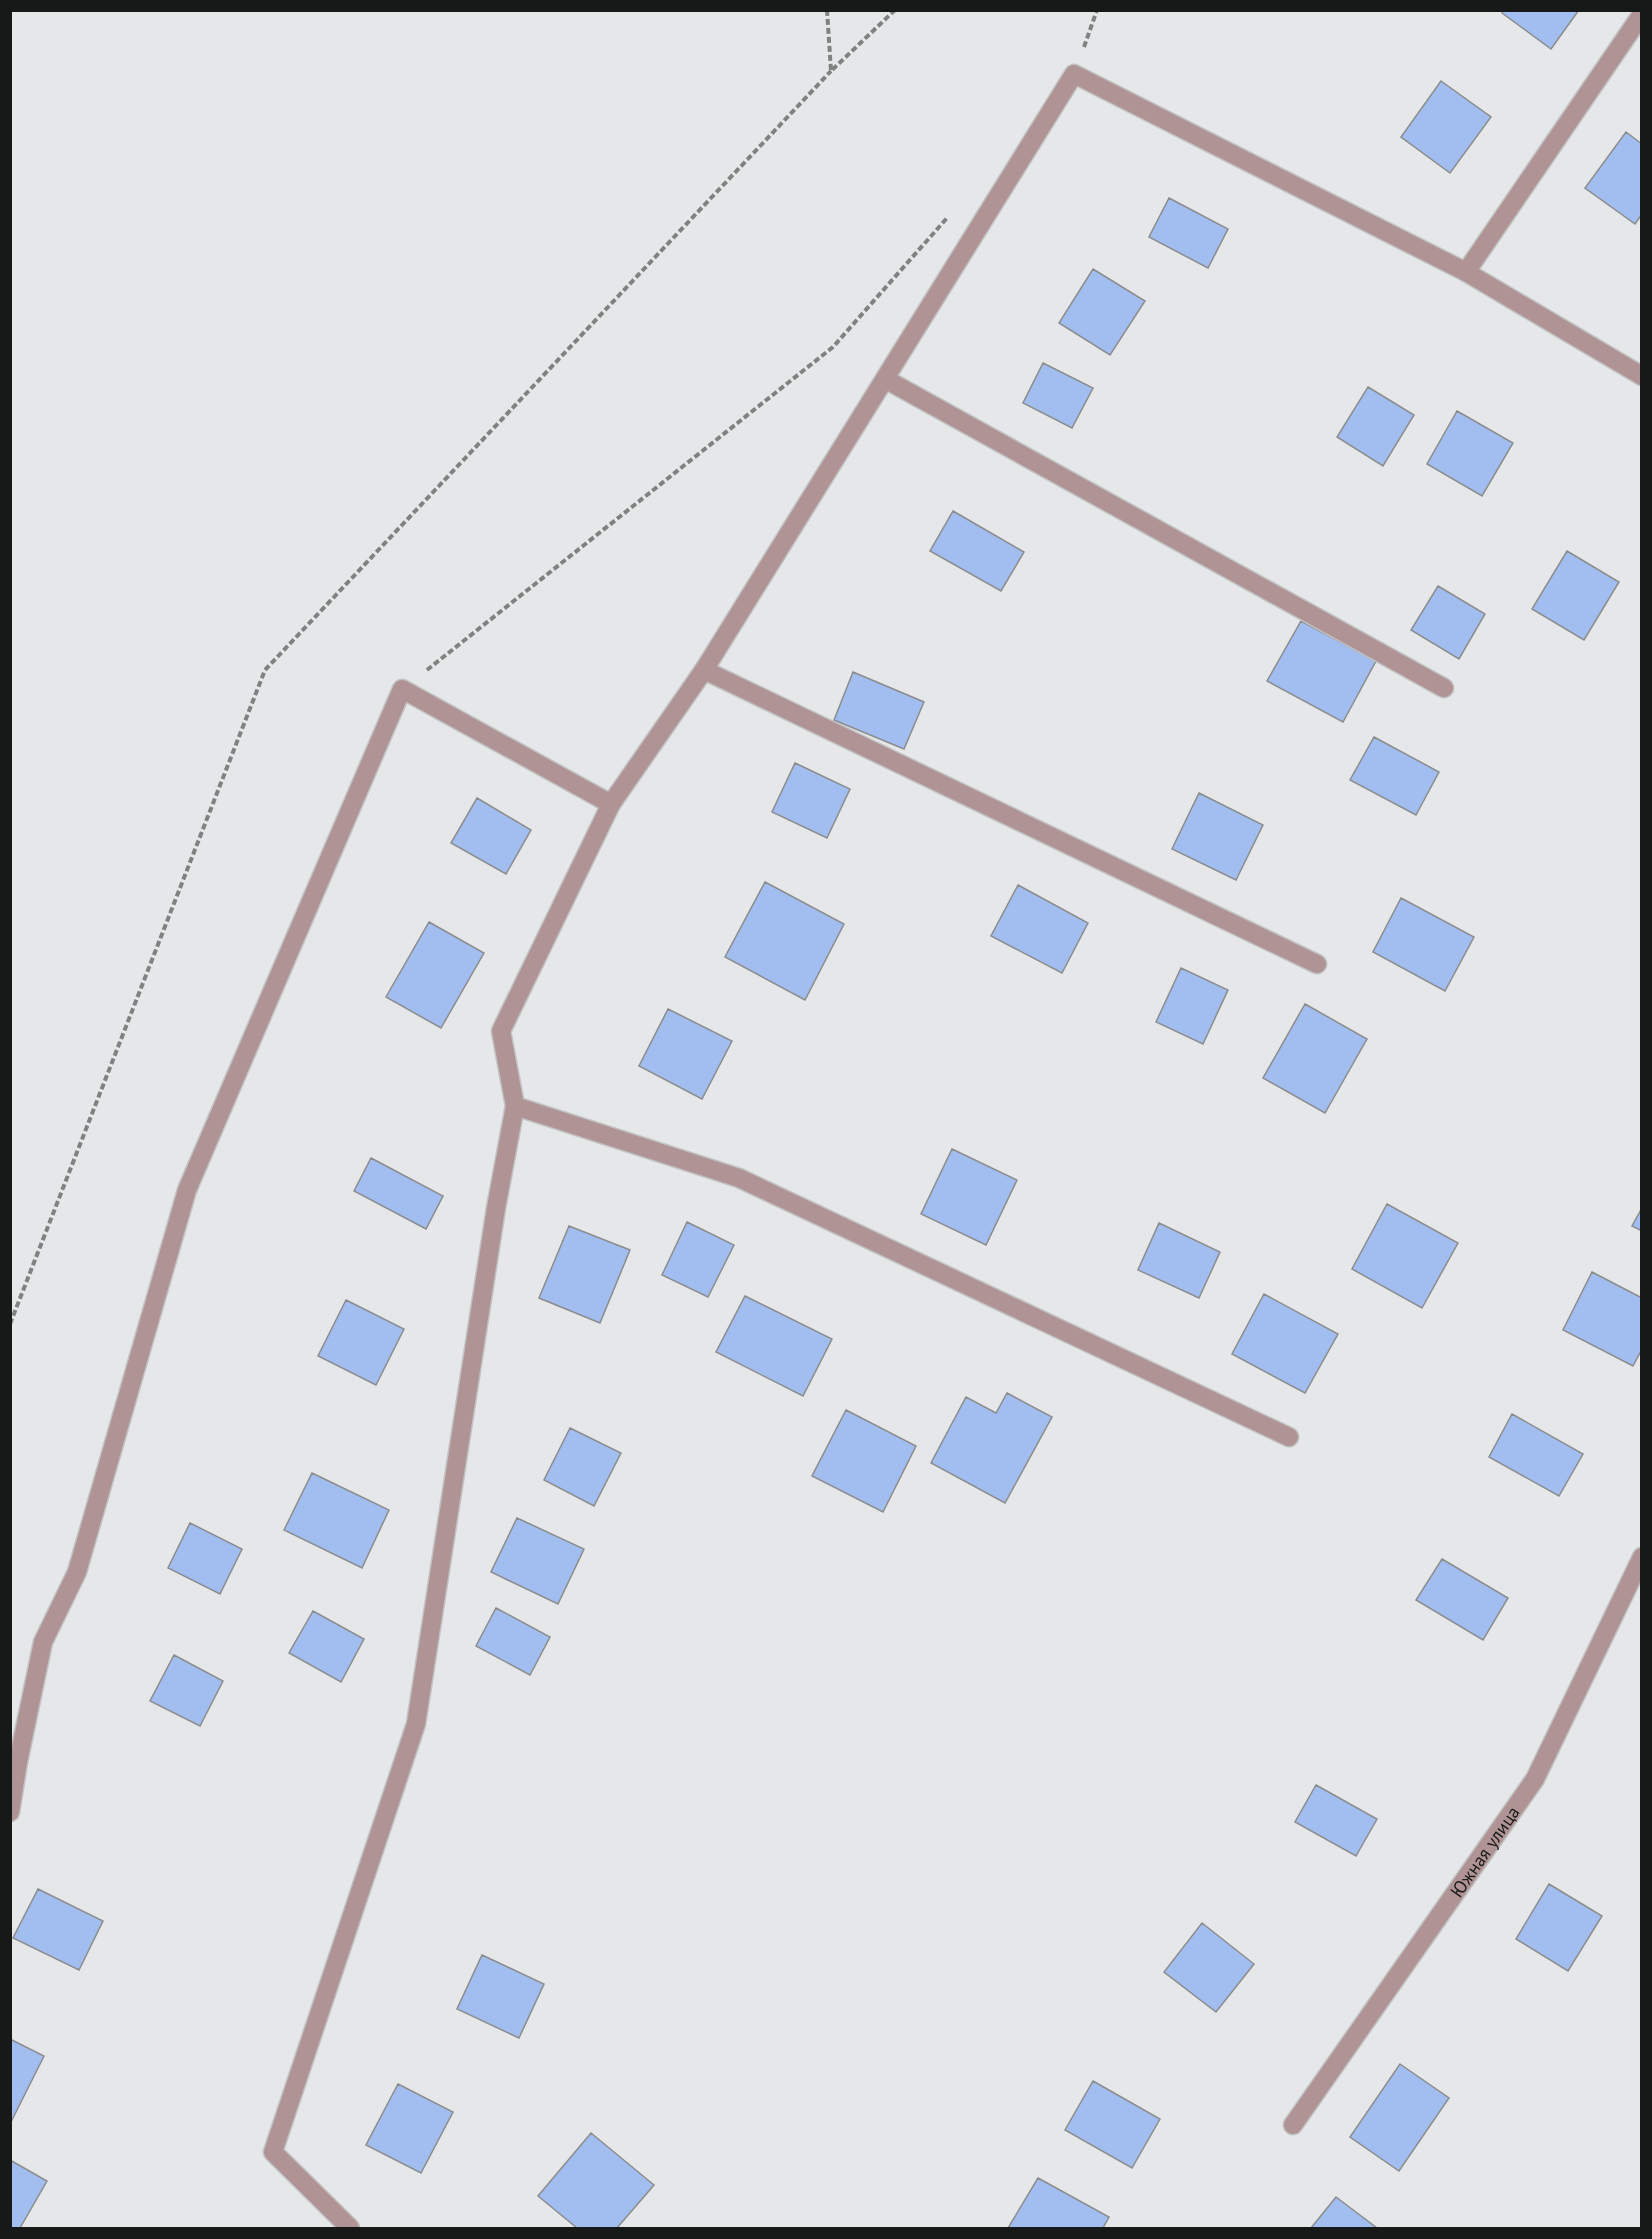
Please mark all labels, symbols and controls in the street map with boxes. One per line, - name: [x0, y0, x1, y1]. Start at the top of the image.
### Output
- street label: Южная улица: [1445, 1801, 1524, 1901]

